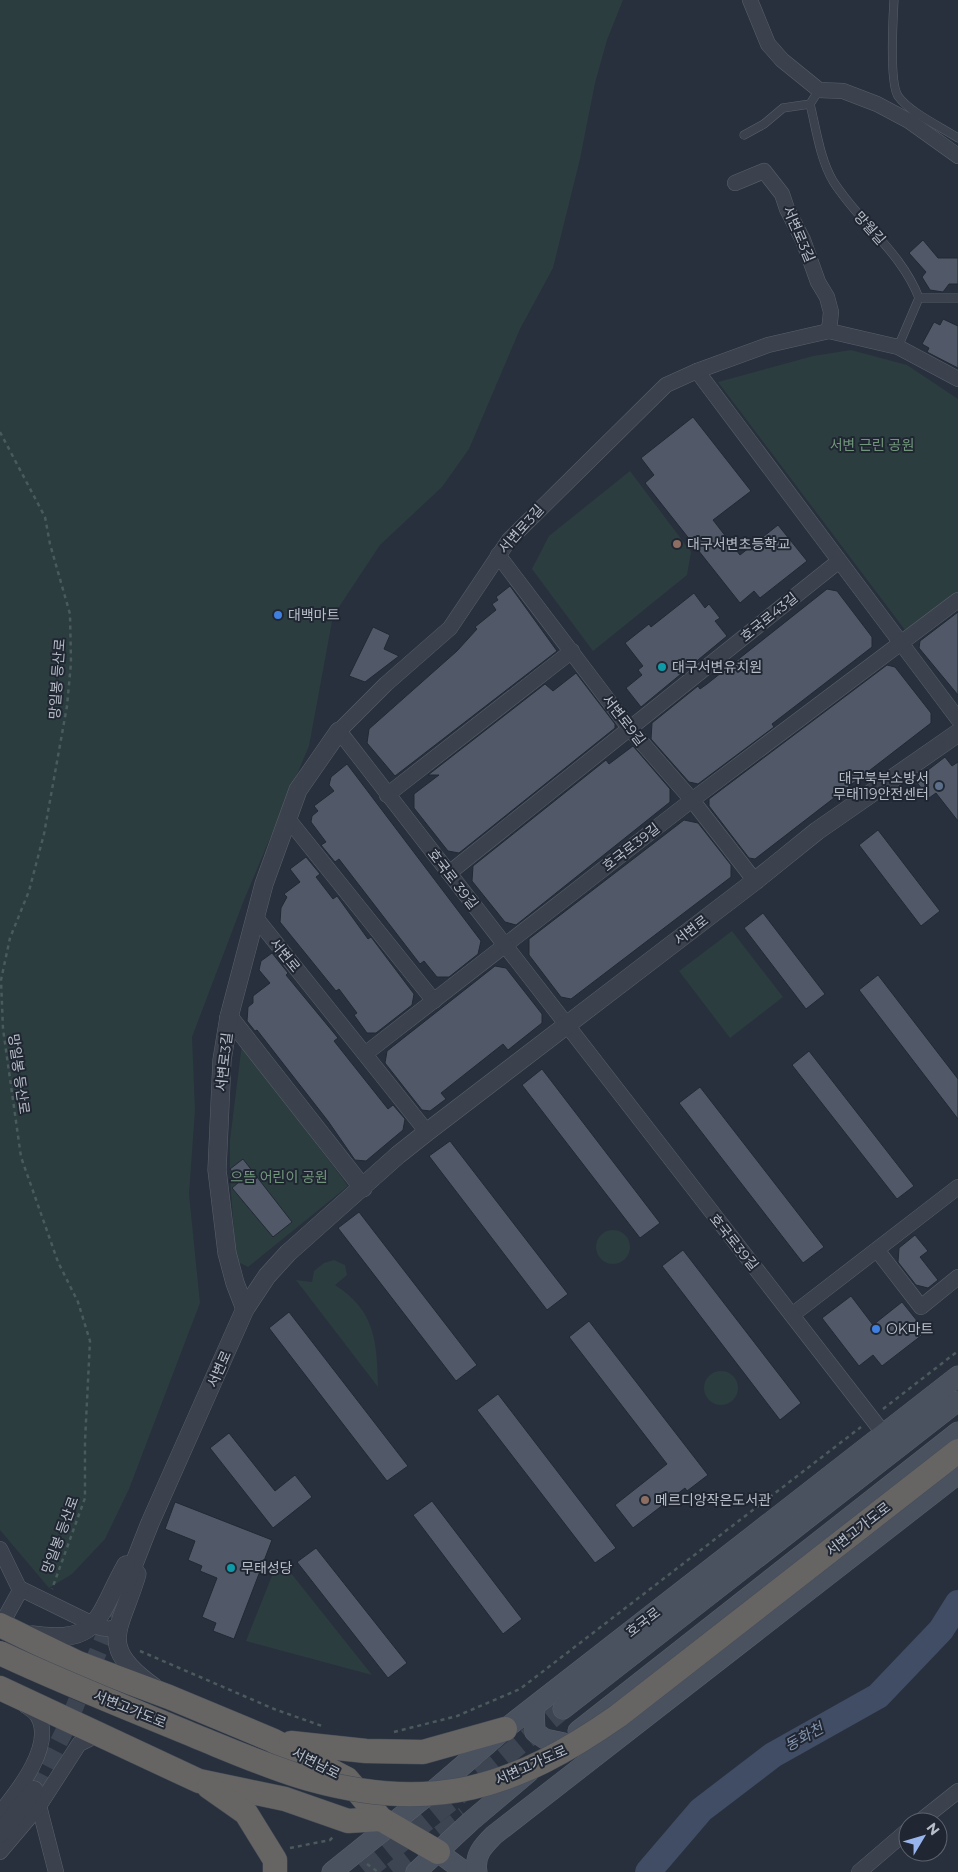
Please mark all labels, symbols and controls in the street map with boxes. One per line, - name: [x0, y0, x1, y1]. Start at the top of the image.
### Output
- street label: 서변로3길: [779, 203, 819, 265]
- street label: 망월길: [850, 208, 890, 248]
- park label: 서변 근린 공원: [830, 436, 914, 454]
- street label: 서변로3길: [494, 501, 548, 557]
- place label: 대구서변초등학교: [687, 535, 790, 553]
- marker: 대구서변초등학교: [671, 538, 683, 550]
- street label: 호국로43길: [737, 588, 801, 646]
- place label: 대백마트: [288, 606, 340, 624]
- marker: 대백마트: [272, 609, 284, 621]
- street label: 망일봉 등산로: [45, 638, 69, 720]
- place label: 대구서변유치원: [672, 658, 762, 676]
- marker: 대구서변유치원: [656, 661, 668, 673]
- street label: 서변로9길: [598, 691, 650, 749]
- place label: 대구북부소방서 무태119안전센터: [833, 769, 929, 803]
- marker: 대구북부소방서 무태119안전센터: [933, 780, 945, 792]
- street label: 호국로39길: [599, 819, 663, 875]
- street label: 호국로 39길: [424, 845, 482, 913]
- street label: 서변로: [670, 911, 712, 949]
- street label: 서변로: [266, 934, 304, 976]
- street label: 서변로3길: [212, 1032, 236, 1092]
- street label: 망일봉 등산로: [4, 1033, 34, 1115]
- park label: 으뜸 어린이 공원: [230, 1168, 328, 1186]
- street label: 호국로39길: [706, 1210, 762, 1274]
- place label: OK마트: [886, 1320, 934, 1338]
- marker: OK마트: [870, 1323, 882, 1335]
- street label: 서변로: [203, 1348, 235, 1390]
- place label: 메르디앙작은도서관: [655, 1491, 771, 1509]
- street label: 망일봉 등산로: [38, 1494, 82, 1576]
- marker: 메르디앙작은도서관: [639, 1494, 651, 1506]
- street label: 서변고가도로: [822, 1498, 894, 1560]
- place label: 무태성당: [241, 1559, 293, 1577]
- marker: 무태성당: [225, 1562, 237, 1574]
- street label: 호국로: [622, 1603, 664, 1641]
- street label: 서변고가도로: [91, 1686, 169, 1732]
- water label: 동화천: [781, 1717, 828, 1755]
- street label: 서변고가도로: [492, 1741, 570, 1789]
- street label: 서변남로: [289, 1743, 343, 1783]
- north arrow: [898, 1812, 948, 1862]
- text: N: [923, 1819, 944, 1839]

